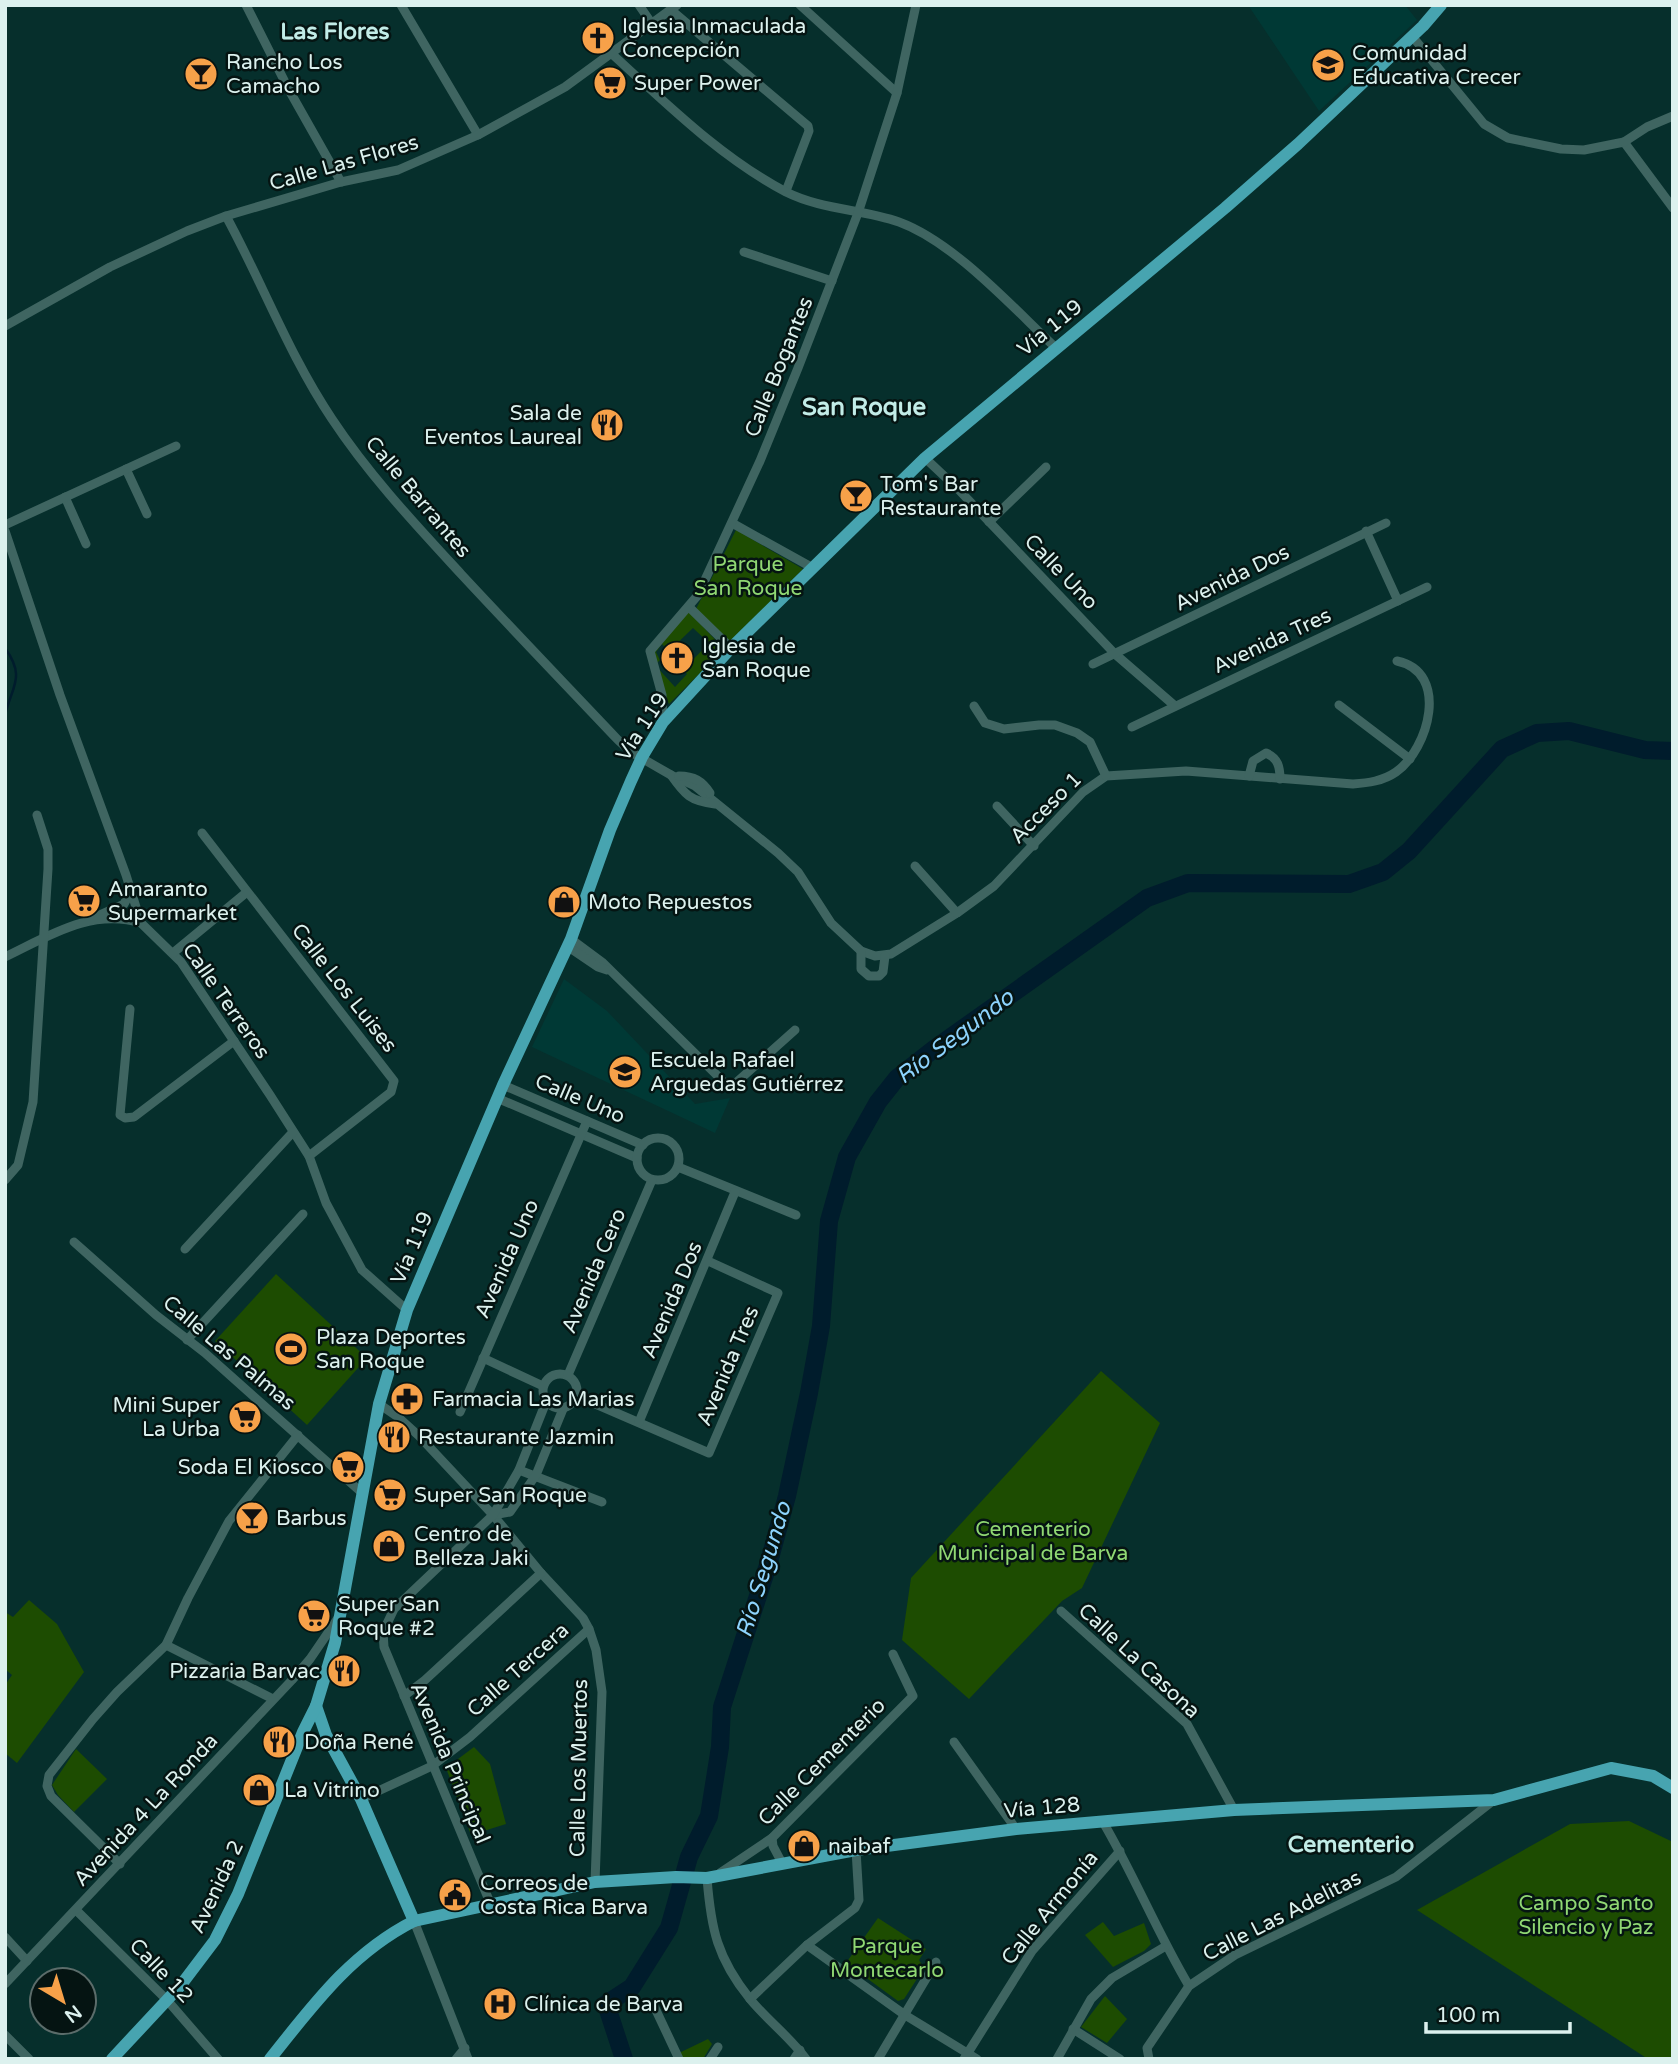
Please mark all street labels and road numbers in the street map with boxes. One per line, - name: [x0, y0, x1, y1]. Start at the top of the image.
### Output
- street label: Calle Las Flores: [267, 130, 421, 196]
- street label: Calle Bogantes: [740, 293, 818, 441]
- street label: Vía 119: [1012, 294, 1088, 362]
- street label: Calle Barrantes: [360, 431, 476, 563]
- street label: Calle Uno: [1019, 529, 1103, 615]
- street label: Avenida Dos: [1171, 539, 1293, 617]
- street label: Avenida Tres: [1209, 603, 1335, 679]
- street label: Vía 119: [611, 688, 673, 766]
- street label: Acceso 1: [1005, 767, 1087, 849]
- street label: Calle Los Luises: [286, 919, 402, 1057]
- street label: Calle Terreros: [177, 938, 275, 1064]
- street label: Calle Uno: [531, 1069, 629, 1129]
- street label: Avenida Uno: [470, 1196, 544, 1322]
- street label: Avenida Cero: [557, 1205, 631, 1337]
- street label: Vía 119: [386, 1208, 438, 1288]
- street label: Avenida Dos: [636, 1238, 708, 1362]
- street label: Calle Las Palmas: [158, 1290, 300, 1416]
- street label: Avenida Tres: [692, 1302, 764, 1430]
- street label: Calle La Casona: [1073, 1598, 1205, 1724]
- street label: Calle Tercera: [462, 1618, 574, 1722]
- street label: Avenida Principal: [405, 1678, 495, 1848]
- street label: Calle Los Muertos: [565, 1679, 593, 1857]
- street label: Calle Cementerio: [753, 1693, 891, 1831]
- street label: Avenida 4 La Ronda: [69, 1728, 223, 1892]
- street label: Vía 128: [1003, 1792, 1081, 1824]
- street label: Avenida 2: [185, 1837, 249, 1937]
- street label: Calle Armonía: [996, 1846, 1104, 1970]
- street label: Calle Las Adelitas: [1199, 1865, 1365, 1967]
- street label: Calle 12: [124, 1933, 198, 2009]

